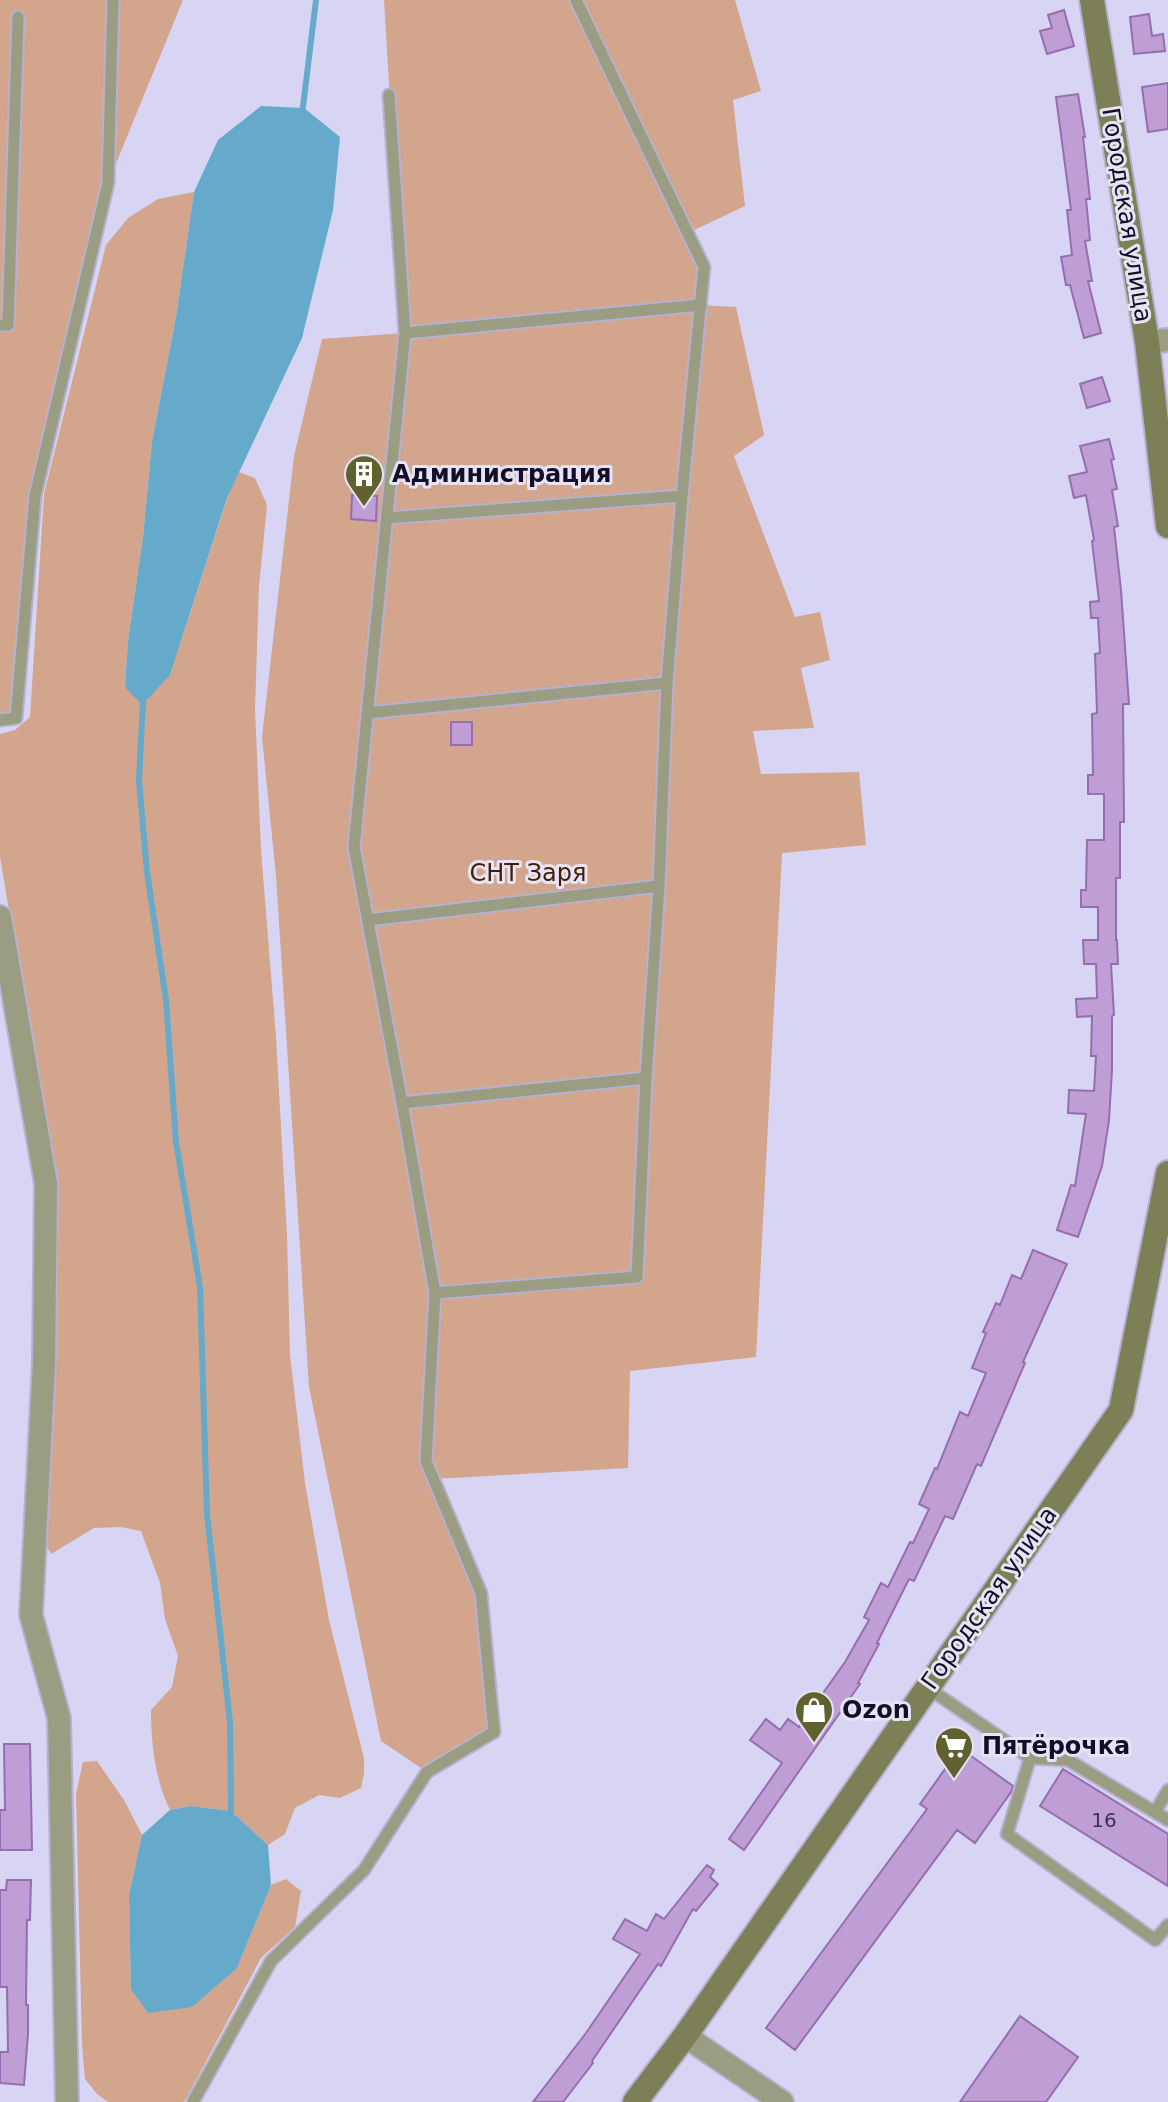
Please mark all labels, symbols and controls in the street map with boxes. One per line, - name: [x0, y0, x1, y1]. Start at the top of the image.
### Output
- street label: Городская улица: [1096, 106, 1158, 324]
- building icon: Администрация: [343, 453, 385, 508]
- place label: Администрация: [392, 460, 611, 488]
- park label: СНТ Заря: [470, 859, 586, 887]
- street label: Городская улица: [915, 1501, 1063, 1695]
- shop icon: Ozon: [793, 1689, 835, 1744]
- place label: Ozon: [842, 1696, 910, 1724]
- supermarket icon: Пятёрочка: [933, 1725, 975, 1780]
- place label: Пятёрочка: [982, 1732, 1130, 1760]
- house number: 16: [1091, 1808, 1117, 1832]

